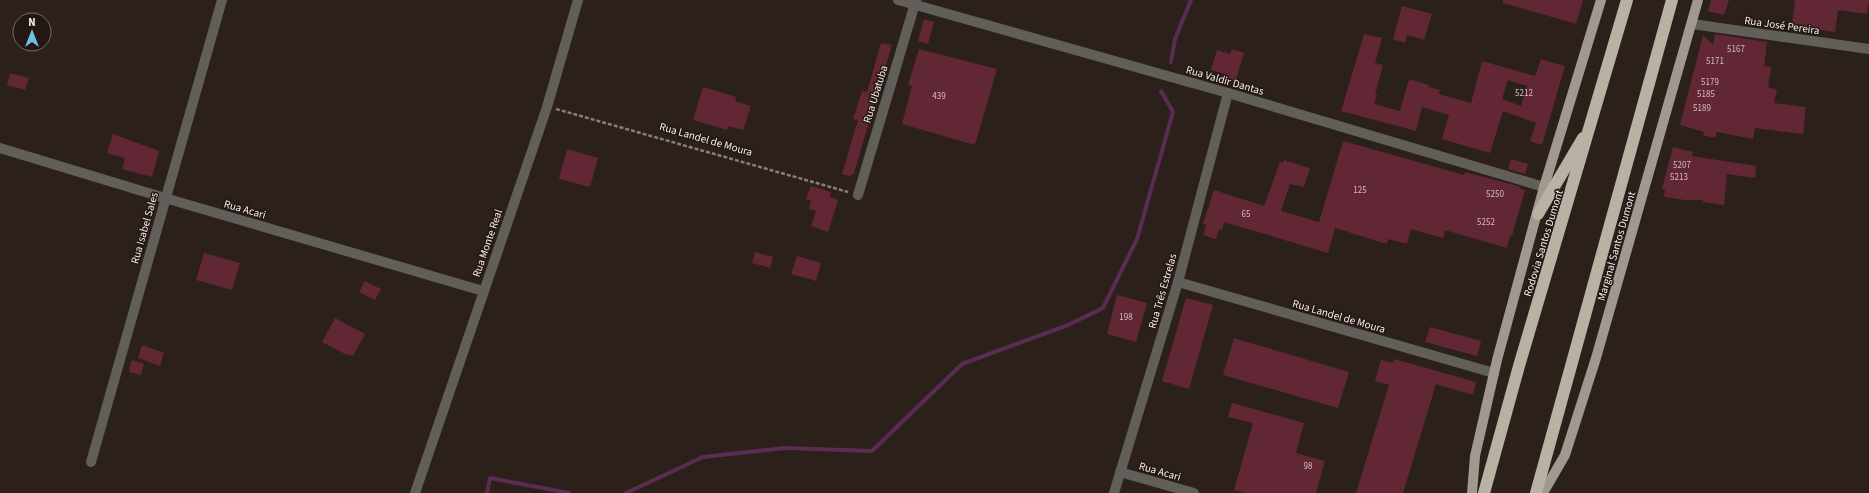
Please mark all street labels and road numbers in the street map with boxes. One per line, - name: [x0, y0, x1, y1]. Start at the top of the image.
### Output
- street label: Rua José Pereira: [1743, 13, 1821, 38]
- street label: Rua Valdir Dantas: [1184, 62, 1266, 99]
- street label: Rua Ubatuba: [860, 63, 891, 125]
- street label: Rua Landel de Moura: [658, 119, 754, 160]
- street label: Rodovia Santos Dumont: [1520, 188, 1567, 298]
- street label: Marginal Santos Dumont: [1594, 189, 1639, 303]
- street label: Rua Isabel Sales: [127, 190, 162, 266]
- street label: Rua Acari: [222, 196, 268, 223]
- street label: Rua Monte Real: [469, 207, 506, 279]
- street label: Rua Três Estrelas: [1145, 252, 1180, 330]
- street label: Rua Landel de Moura: [1291, 296, 1387, 337]
- street label: Rua Acari: [1137, 458, 1183, 485]

